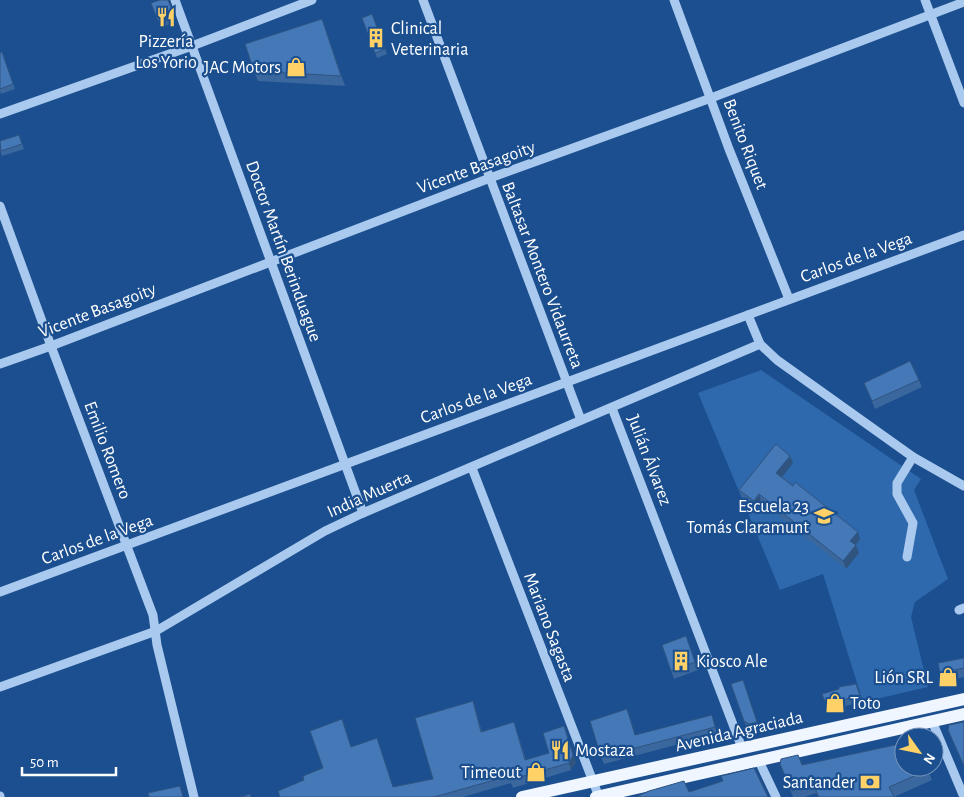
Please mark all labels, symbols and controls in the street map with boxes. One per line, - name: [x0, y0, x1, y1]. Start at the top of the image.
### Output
- restaurant icon: Pizzería Los Yorio: [155, 6, 177, 28]
- place label: Clinical Veterinaria: [391, 20, 469, 59]
- building icon: Clinical Veterinaria: [365, 27, 387, 49]
- place label: Pizzería Los Yorio: [135, 33, 197, 72]
- shop icon: JAC Motors: [285, 56, 307, 78]
- place label: JAC Motors: [204, 59, 281, 77]
- street label: Benito Riquet: [720, 97, 771, 192]
- street label: Vicente Basagoity: [415, 138, 538, 198]
- street label: Doctor Martín Berinduague: [242, 159, 324, 344]
- street label: Baltasar Montero Vidaurreta: [498, 180, 586, 371]
- street label: Carlos de la Vega: [798, 229, 914, 286]
- street label: Vicente Basagoity: [36, 280, 159, 342]
- street label: Carlos de la Vega: [418, 370, 534, 427]
- street label: Emilio Romero: [80, 399, 134, 502]
- street label: Julián Álvarez: [624, 411, 677, 508]
- street label: India Muerta: [325, 468, 414, 521]
- place label: Escuela 23 Tomás Claramunt: [686, 498, 809, 537]
- school or university icon: Escuela 23 Tomás Claramunt: [813, 505, 835, 527]
- street label: Carlos de la Vega: [39, 511, 155, 568]
- street label: Mariano Sagasta: [520, 570, 578, 685]
- building icon: Kiosco Ale: [670, 650, 692, 672]
- place label: Kiosco Ale: [696, 653, 768, 671]
- shop icon: Lión SRL: [937, 666, 959, 688]
- place label: Lión SRL: [874, 669, 934, 687]
- shop icon: Toto: [824, 692, 846, 714]
- place label: Toto: [850, 695, 881, 713]
- street label: Avenida Agraciada: [674, 709, 805, 755]
- north arrow: [894, 727, 944, 777]
- restaurant icon: Mostaza: [549, 739, 571, 761]
- place label: Mostaza: [575, 742, 634, 760]
- scale bar: [22, 744, 116, 776]
- text: N: [921, 751, 938, 766]
- text: 50 m: [30, 755, 59, 770]
- shop icon: Timeout: [525, 761, 547, 783]
- place label: Timeout: [461, 764, 521, 782]
- bank icon: Santander: [859, 771, 881, 793]
- place label: Santander: [783, 774, 855, 792]

